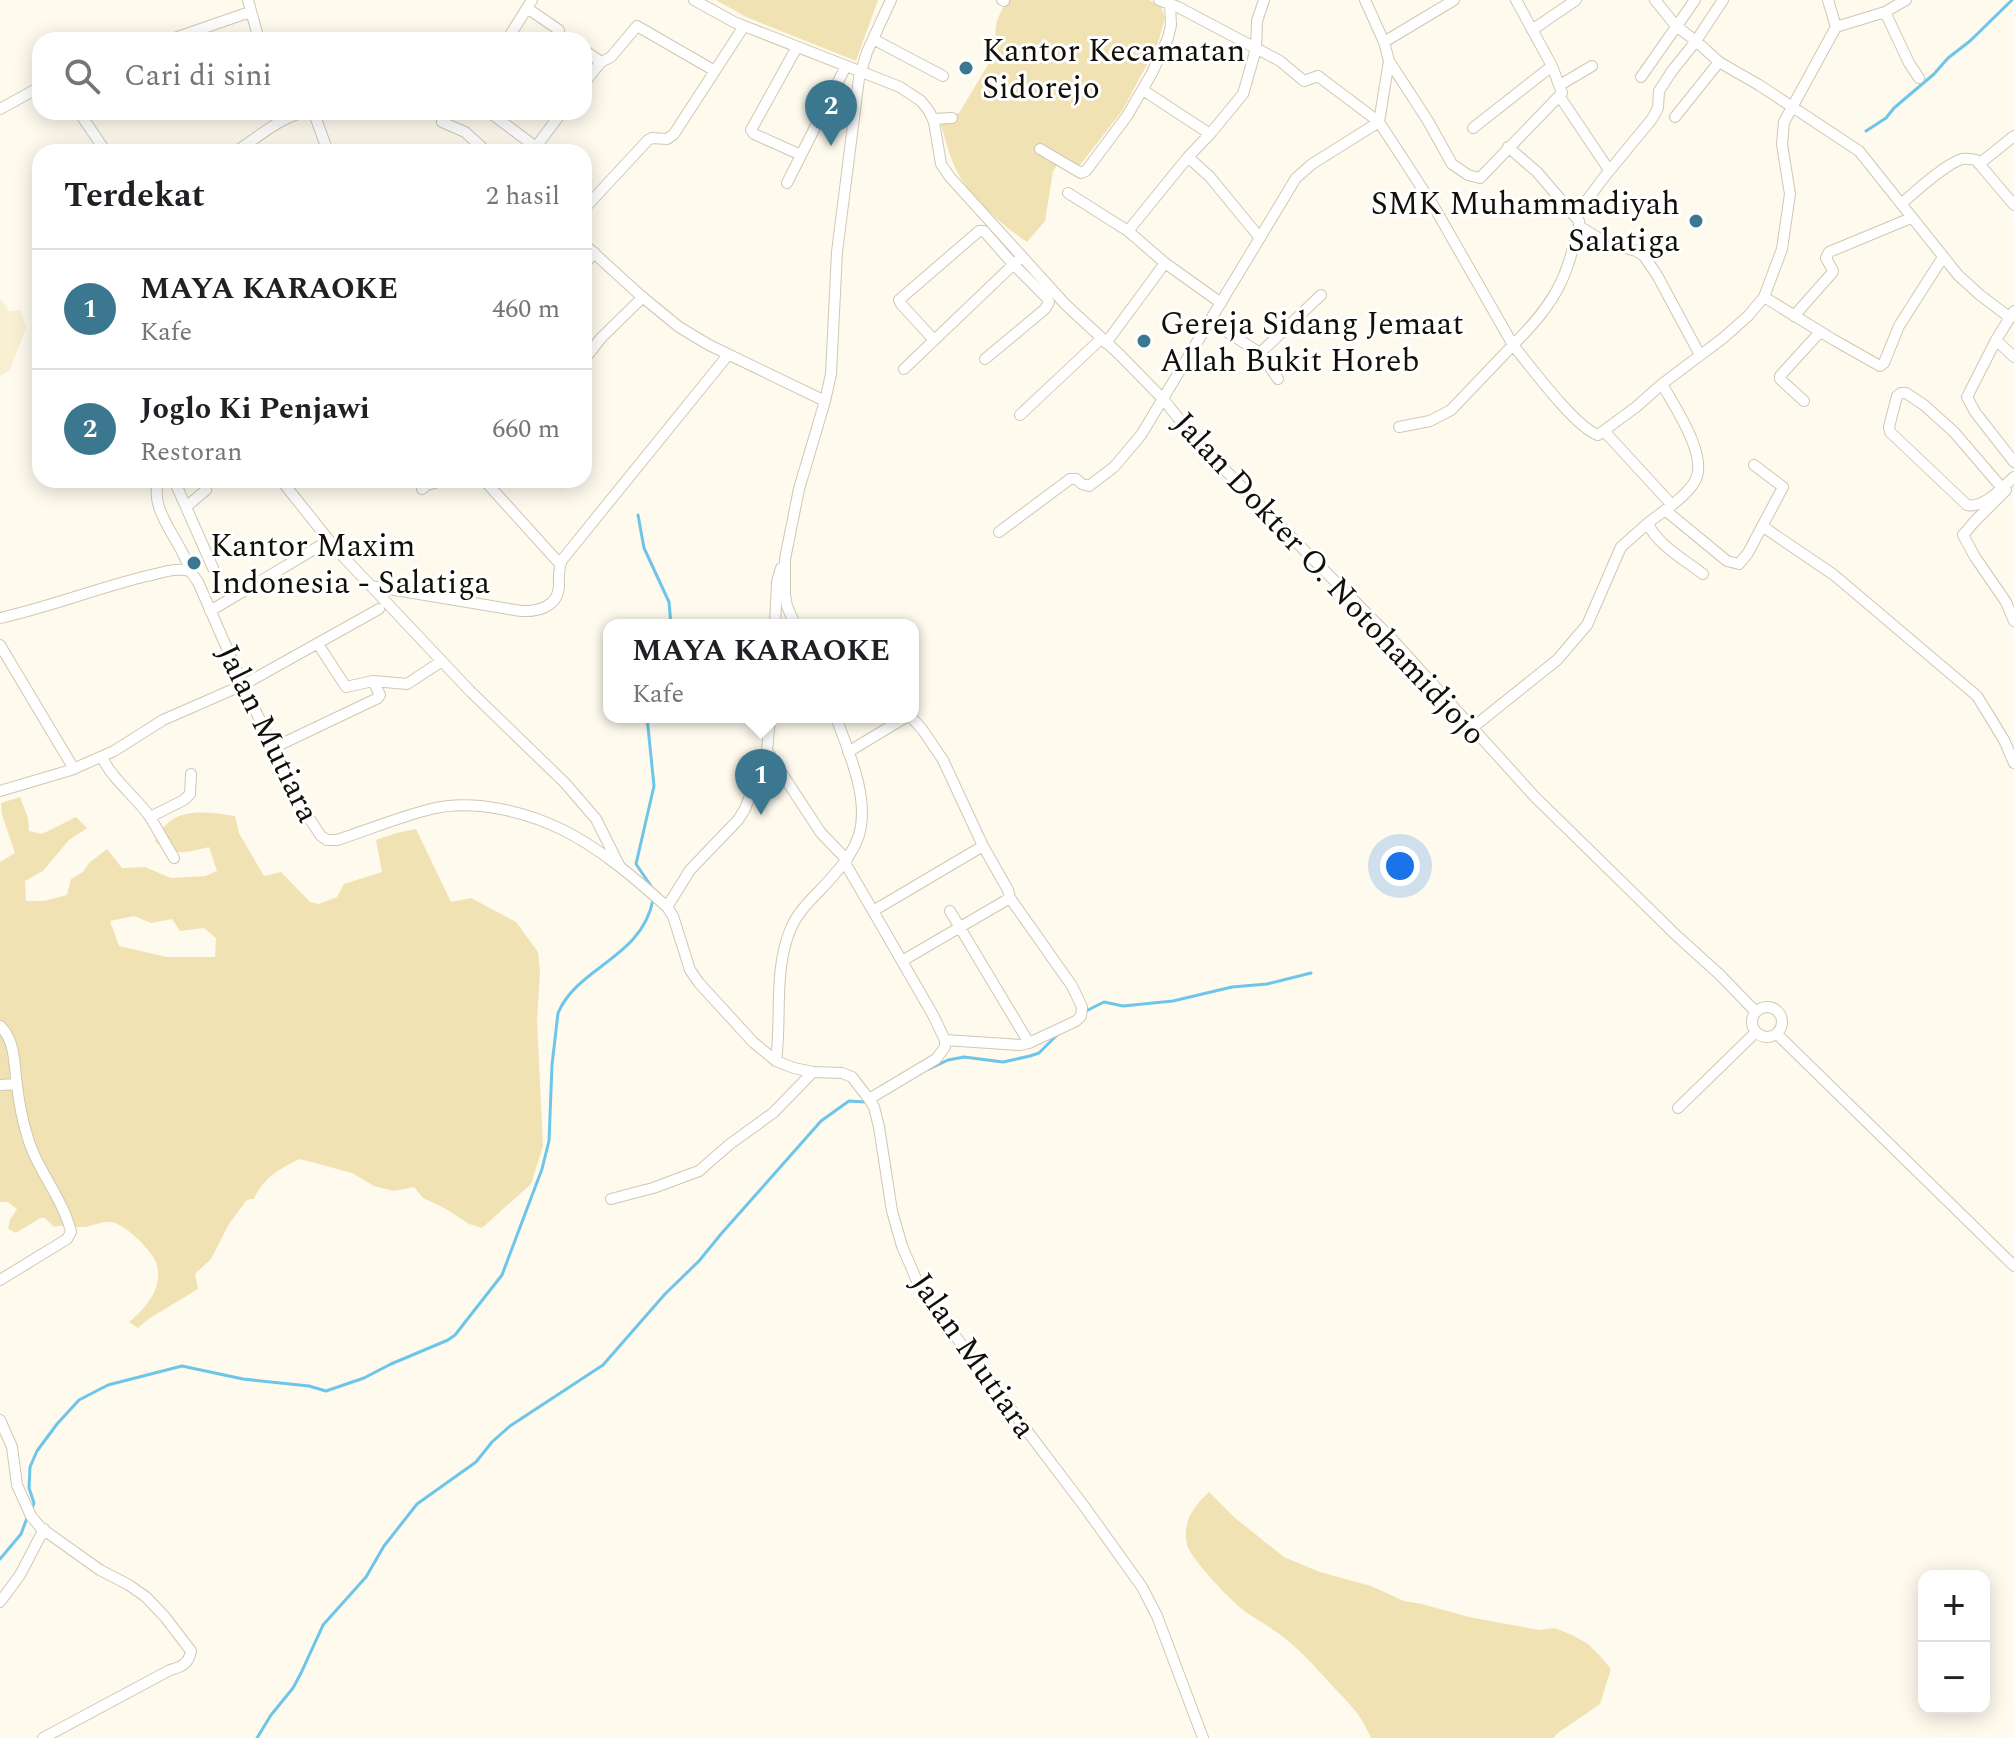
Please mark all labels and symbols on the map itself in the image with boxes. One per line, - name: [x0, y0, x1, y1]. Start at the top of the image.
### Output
- place label: Kantor Kecamatan Sidorejo: [982, 27, 1245, 113]
- marker: Kantor Kecamatan Sidorejo: [957, 59, 975, 77]
- pin: 2: [805, 80, 857, 146]
- place label: SMK Muhammadiyah Salatiga: [1371, 180, 1680, 266]
- marker: SMK Muhammadiyah Salatiga: [1687, 212, 1705, 230]
- place label: Gereja Sidang Jemaat Allah Bukit Horeb: [1160, 300, 1464, 386]
- marker: Gereja Sidang Jemaat Allah Bukit Horeb: [1135, 332, 1153, 350]
- street label: Jalan Dokter O. Notohamidjojo: [1160, 401, 1497, 757]
- place label: Kantor Maxim Indonesia - Salatiga: [210, 522, 491, 608]
- marker: Kantor Maxim Indonesia - Salatiga: [185, 554, 203, 572]
- street label: Jalan Mutiara: [203, 636, 332, 831]
- pin: 1: [735, 749, 787, 815]
- your location: [1380, 846, 1420, 886]
- street label: Jalan Mutiara: [897, 1263, 1048, 1449]

